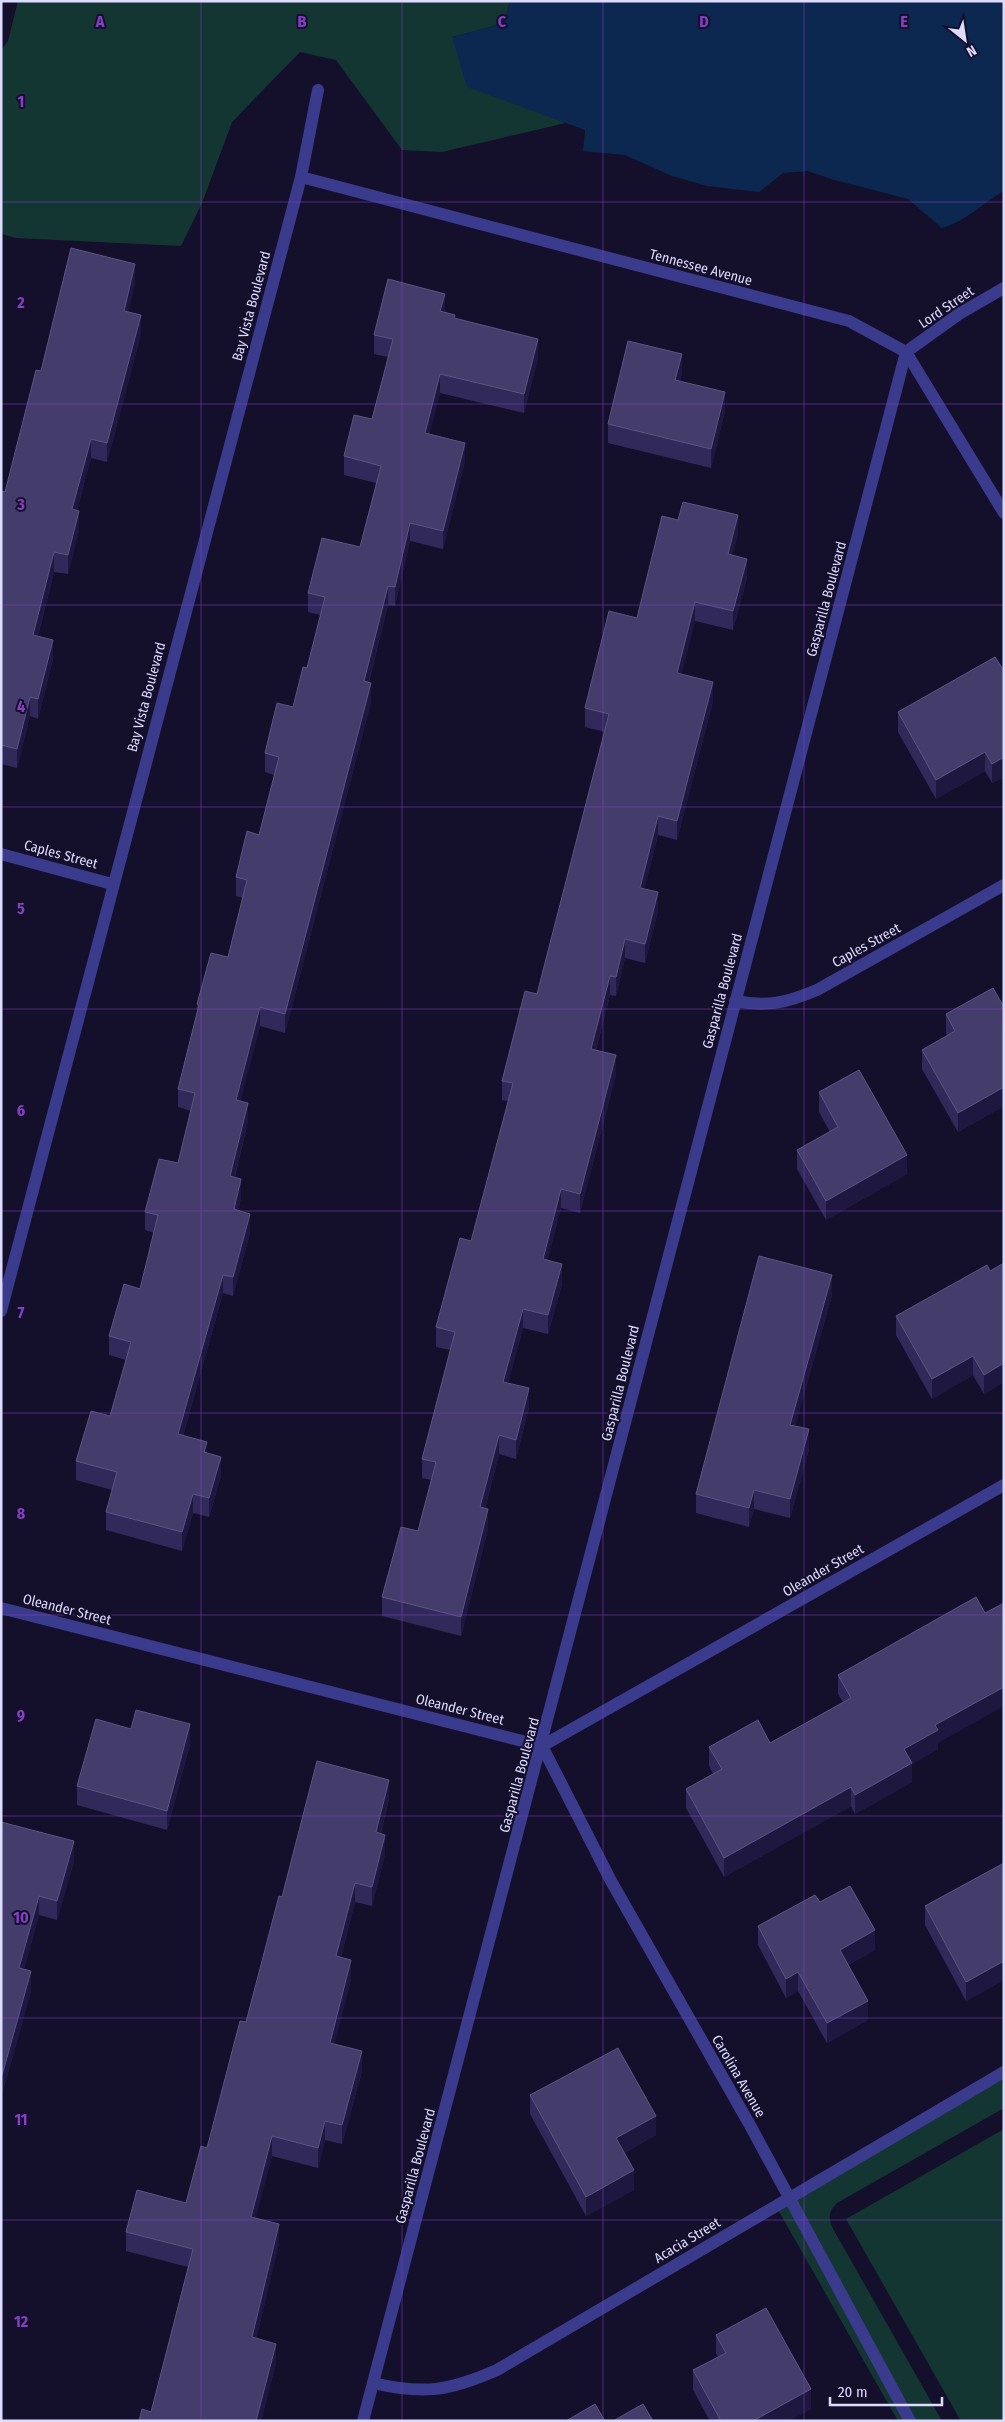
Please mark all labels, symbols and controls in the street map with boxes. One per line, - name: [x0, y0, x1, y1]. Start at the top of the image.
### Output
- text: A: [95, 12, 105, 31]
- text: B: [298, 12, 307, 31]
- text: C: [498, 12, 507, 31]
- text: D: [699, 12, 709, 31]
- text: E: [900, 12, 908, 31]
- north arrow: [940, 15, 990, 65]
- text: N: [963, 41, 979, 60]
- text: 1: [18, 92, 24, 111]
- street label: Tennessee Avenue: [648, 246, 754, 289]
- street label: Bay Vista Boulevard: [229, 249, 274, 363]
- street label: Lord Street: [915, 283, 977, 332]
- text: 2: [16, 293, 25, 312]
- text: 3: [16, 495, 25, 514]
- street label: Gasparilla Boulevard: [803, 540, 850, 659]
- street label: Bay Vista Boulevard: [124, 640, 169, 754]
- text: 4: [17, 697, 25, 716]
- street label: Caples Street: [22, 836, 100, 873]
- text: 5: [17, 899, 25, 918]
- street label: Caples Street: [829, 919, 904, 971]
- street label: Gasparilla Boulevard: [699, 932, 746, 1051]
- text: 6: [17, 1101, 25, 1120]
- text: 7: [18, 1303, 25, 1322]
- street label: Gasparilla Boulevard: [598, 1324, 643, 1443]
- text: 8: [17, 1504, 26, 1523]
- street label: Oleander Street: [780, 1540, 867, 1600]
- street label: Oleander Street: [21, 1590, 113, 1629]
- street label: Oleander Street: [414, 1690, 506, 1729]
- text: 9: [17, 1706, 25, 1725]
- street label: Gasparilla Boulevard: [496, 1716, 543, 1835]
- text: 10: [13, 1908, 29, 1927]
- street label: Carolina Avenue: [708, 2032, 769, 2121]
- street label: Gasparilla Boulevard: [392, 2107, 439, 2226]
- text: 11: [14, 2110, 28, 2129]
- street label: Acacia Street: [651, 2214, 724, 2267]
- text: 12: [14, 2312, 29, 2331]
- scale bar: [830, 2374, 942, 2406]
- text: 20 m: [838, 2383, 868, 2401]

